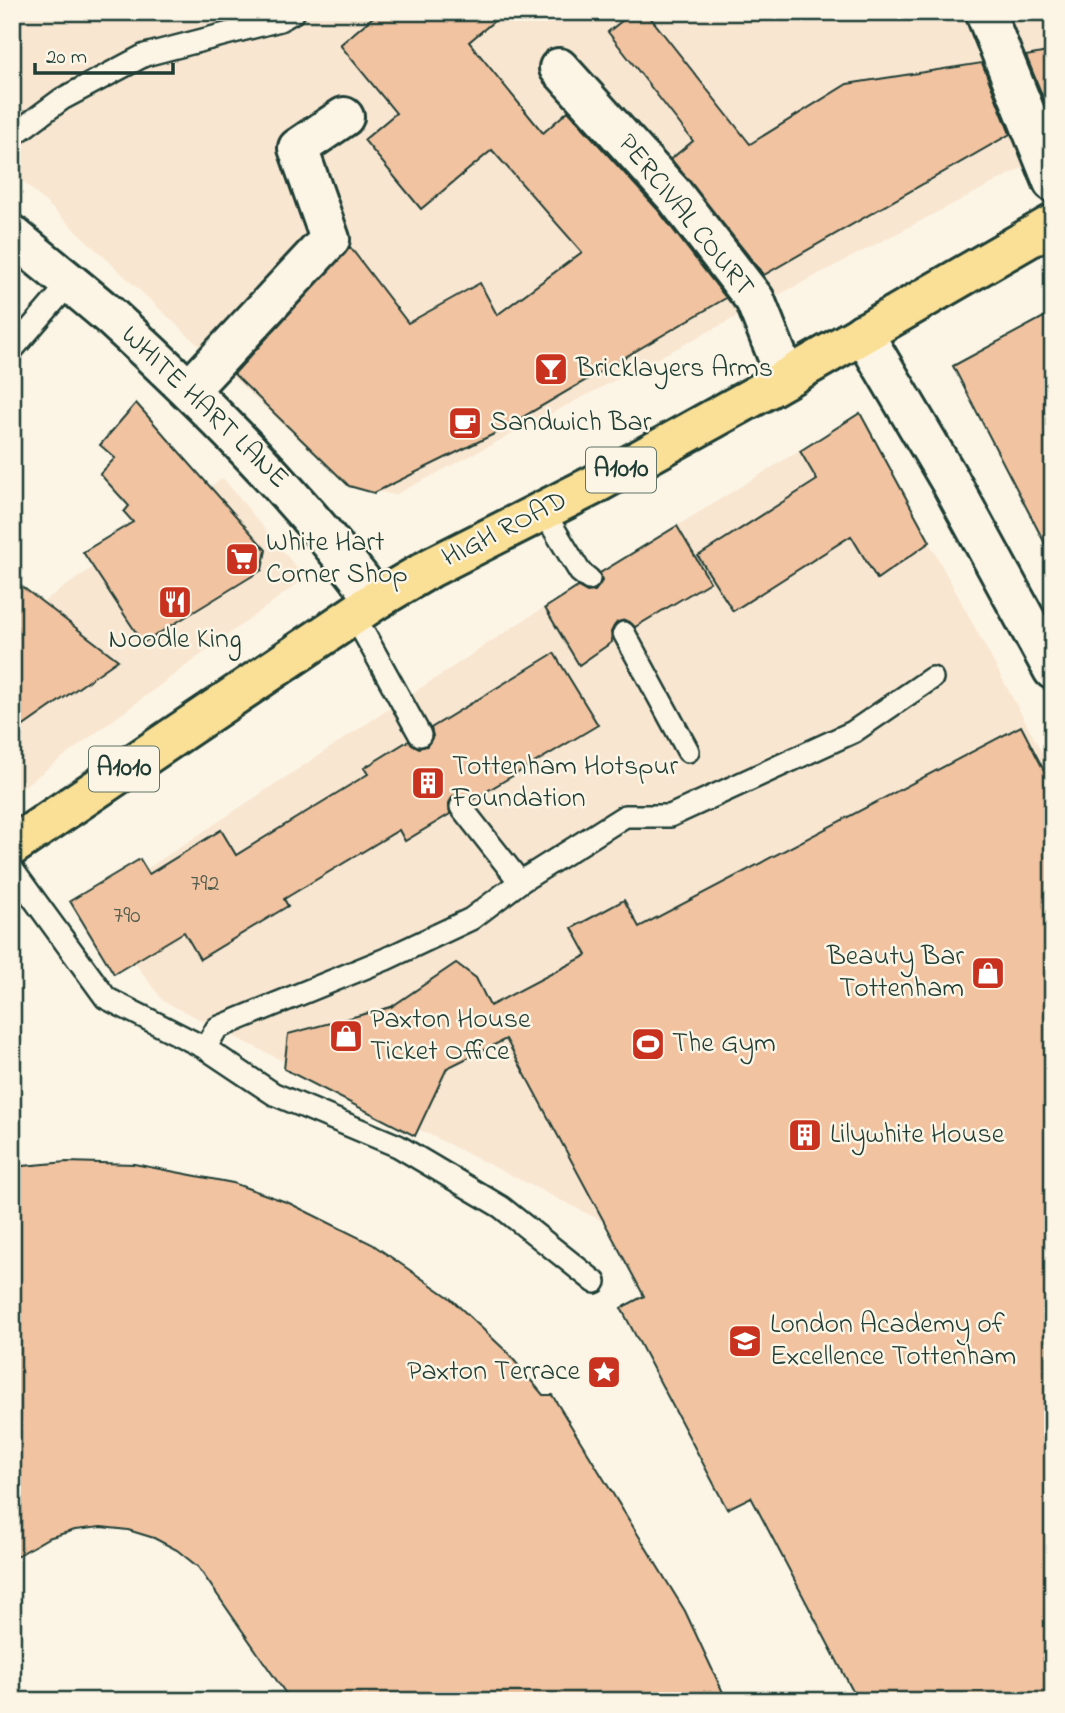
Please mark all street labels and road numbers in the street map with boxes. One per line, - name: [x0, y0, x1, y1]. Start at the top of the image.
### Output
- street label: PERCIVAL COURT: [606, 126, 764, 306]
- street label: WHITE HART LANE: [111, 317, 297, 499]
- road number: A1010: [586, 447, 656, 492]
- street label: HIGH ROAD: [435, 481, 575, 579]
- road number: A1010: [89, 747, 159, 792]

